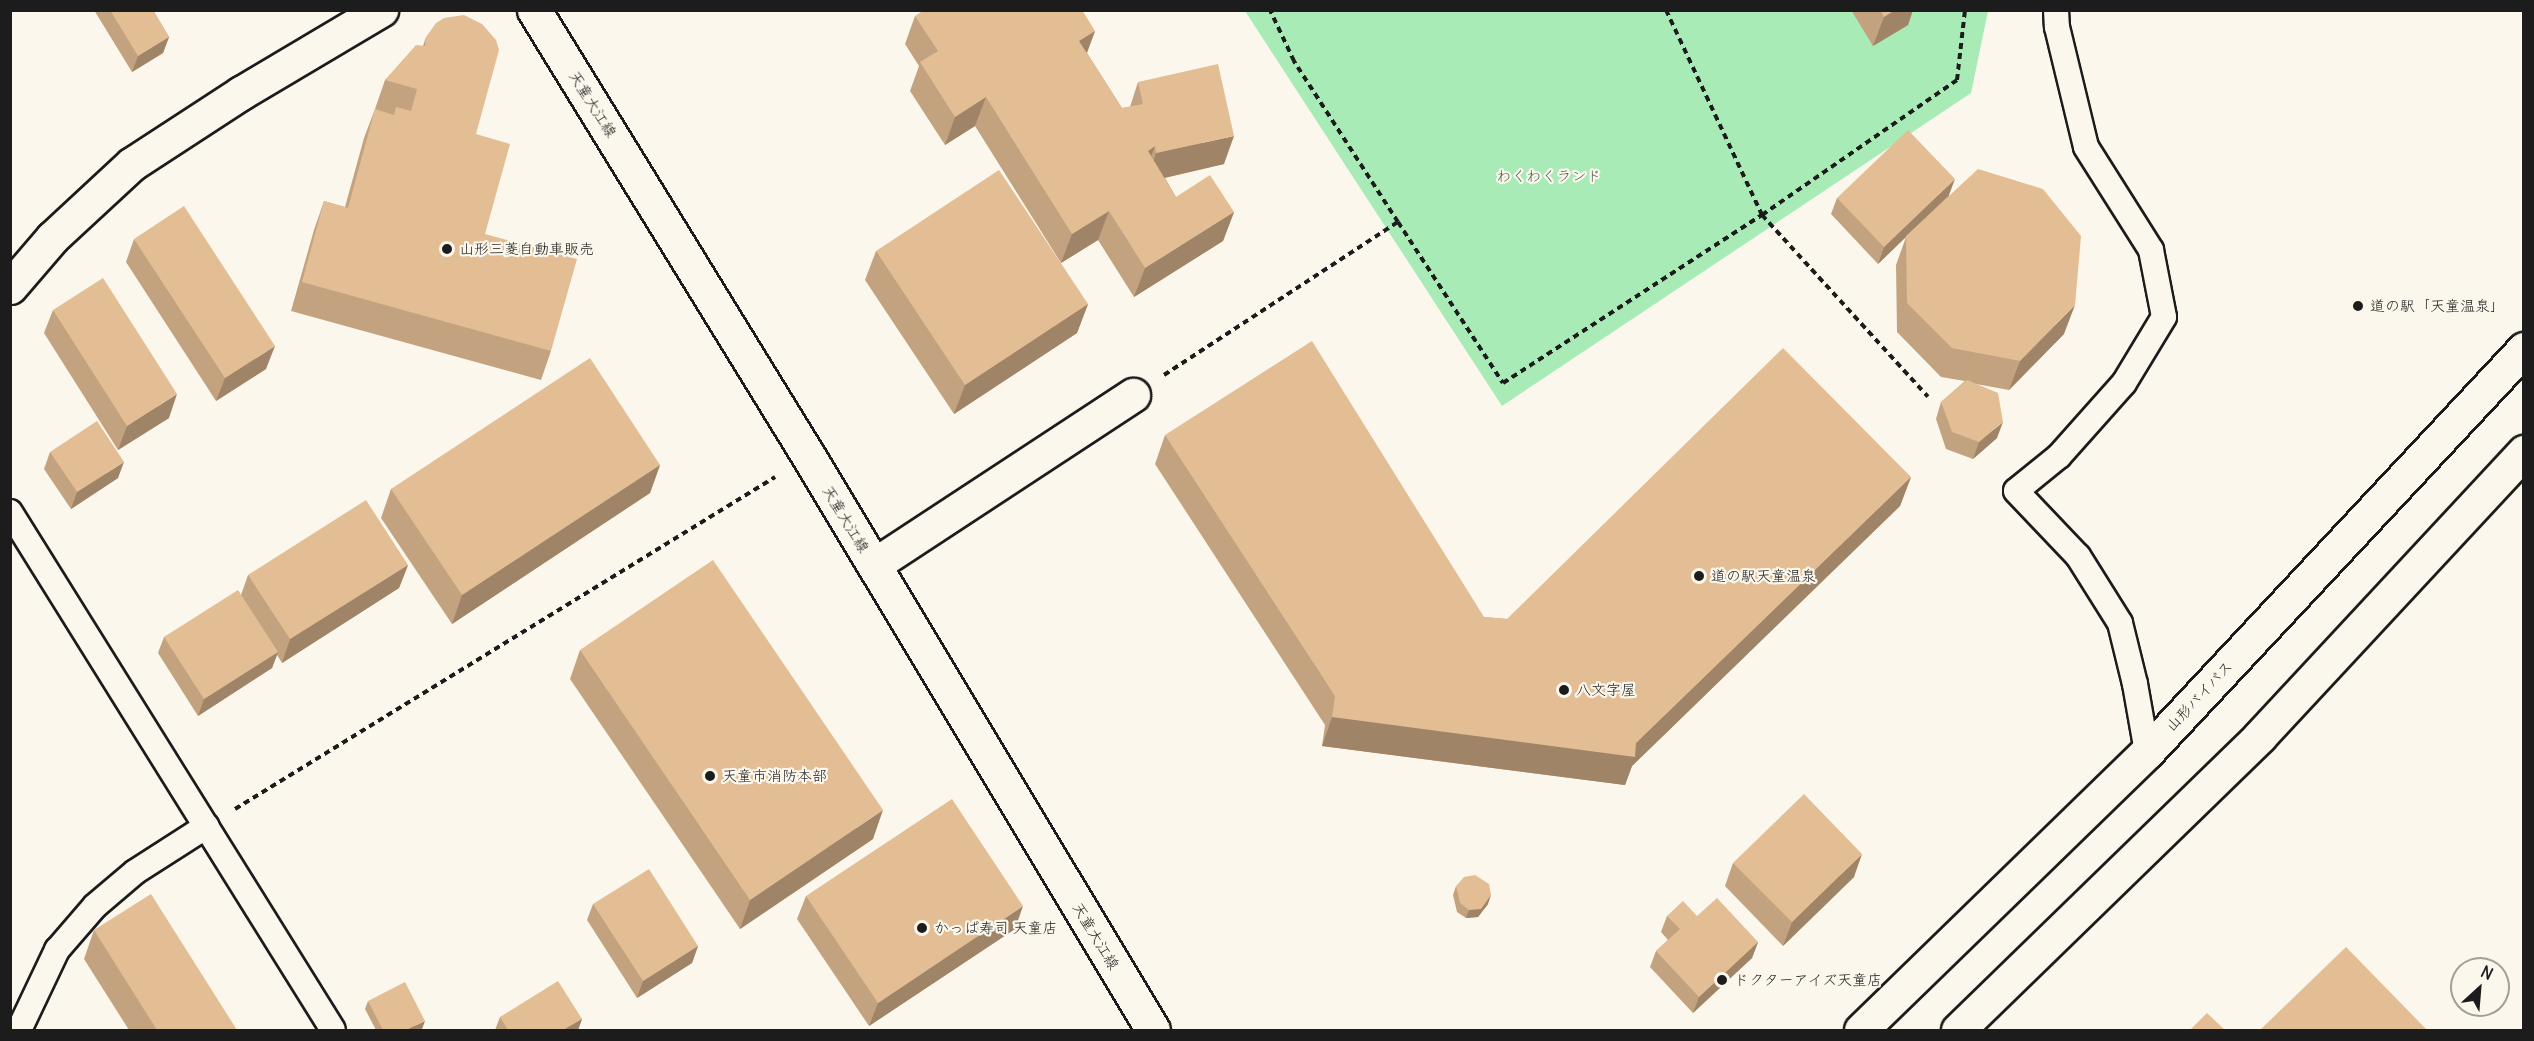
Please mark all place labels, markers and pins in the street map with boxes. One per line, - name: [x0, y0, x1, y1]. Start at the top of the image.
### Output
- place label: 山形三菱自動車販売: [459, 240, 594, 258]
- marker: 山形三菱自動車販売: [440, 242, 454, 256]
- place label: 道の駅「天童温泉」: [2370, 297, 2505, 315]
- marker: 道の駅「天童温泉」: [2351, 299, 2365, 313]
- place label: 道の駅天童温泉: [1711, 567, 1816, 585]
- marker: 道の駅天童温泉: [1692, 569, 1706, 583]
- place label: 八文字屋: [1576, 681, 1636, 699]
- marker: 八文字屋: [1557, 683, 1571, 697]
- place label: 天童市消防本部: [722, 767, 827, 785]
- marker: 天童市消防本部: [703, 769, 717, 783]
- place label: かっぱ寿司 天童店: [934, 919, 1058, 937]
- marker: かっぱ寿司 天童店: [915, 921, 929, 935]
- place label: ドクターアイズ天童店: [1734, 971, 1884, 989]
- marker: ドクターアイズ天童店: [1715, 973, 1729, 987]

